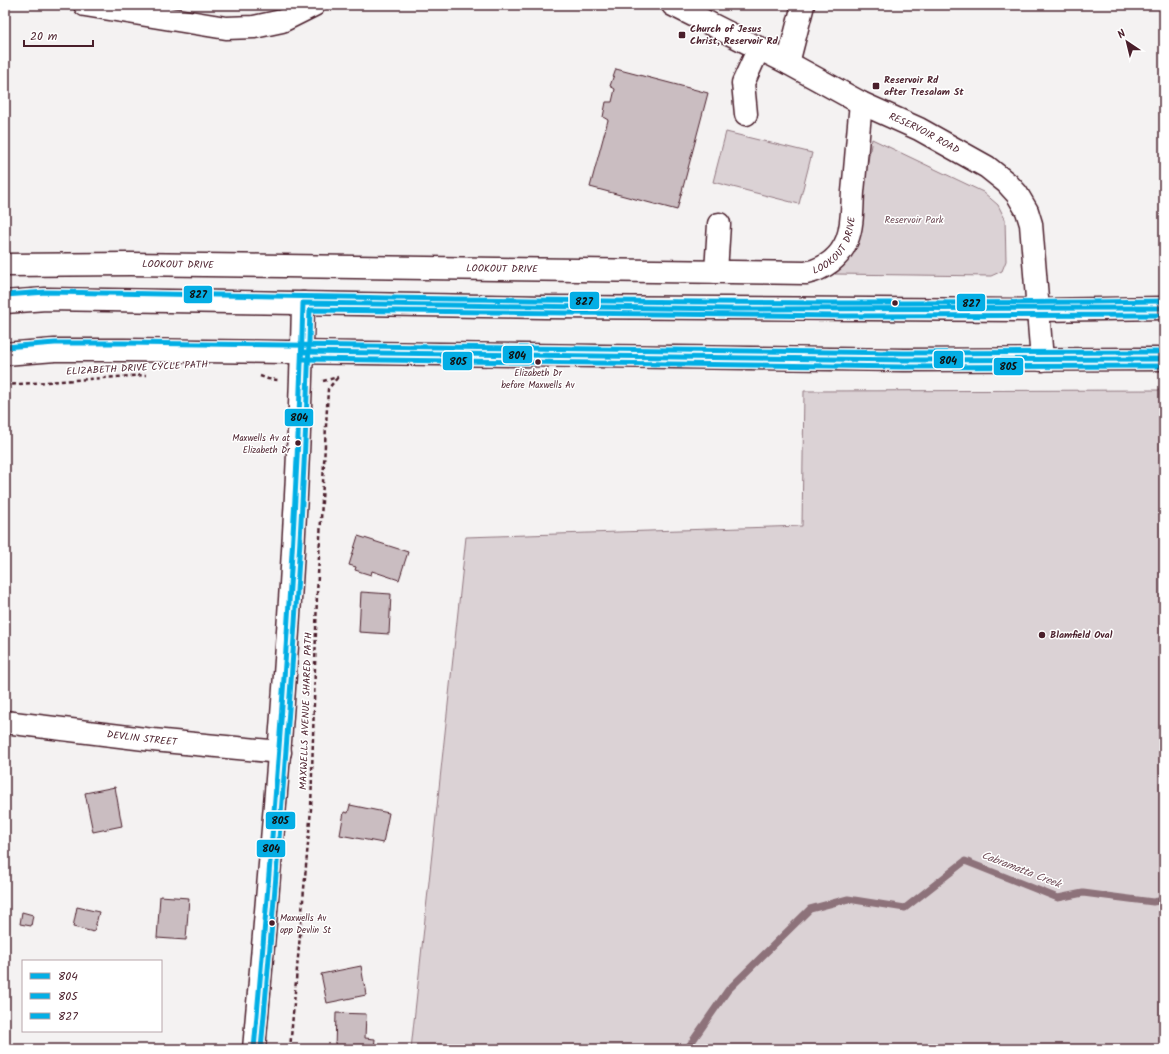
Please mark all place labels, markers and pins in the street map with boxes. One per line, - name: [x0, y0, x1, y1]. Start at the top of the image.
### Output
- place label: Church of Jesus Christ, Reservoir Rd: [690, 21, 779, 49]
- marker: Church of Jesus Christ, Reservoir Rd: [677, 30, 687, 40]
- place label: Reservoir Rd after Tresalam St: [884, 72, 964, 100]
- marker: Reservoir Rd after Tresalam St: [871, 81, 881, 91]
- unlabelled marker: [890, 298, 900, 308]
- marker: Elizabeth Dr before Maxwells Av: [533, 357, 543, 367]
- place label: Elizabeth Dr before Maxwells Av: [501, 366, 575, 393]
- place label: Maxwells Av at Elizabeth Dr: [232, 431, 291, 458]
- marker: Maxwells Av at Elizabeth Dr: [293, 438, 303, 448]
- place label: Blamfield Oval: [1050, 627, 1113, 643]
- marker: Blamfield Oval: [1037, 630, 1047, 640]
- place label: Maxwells Av opp Devlin St: [280, 911, 331, 938]
- marker: Maxwells Av opp Devlin St: [267, 918, 277, 928]

